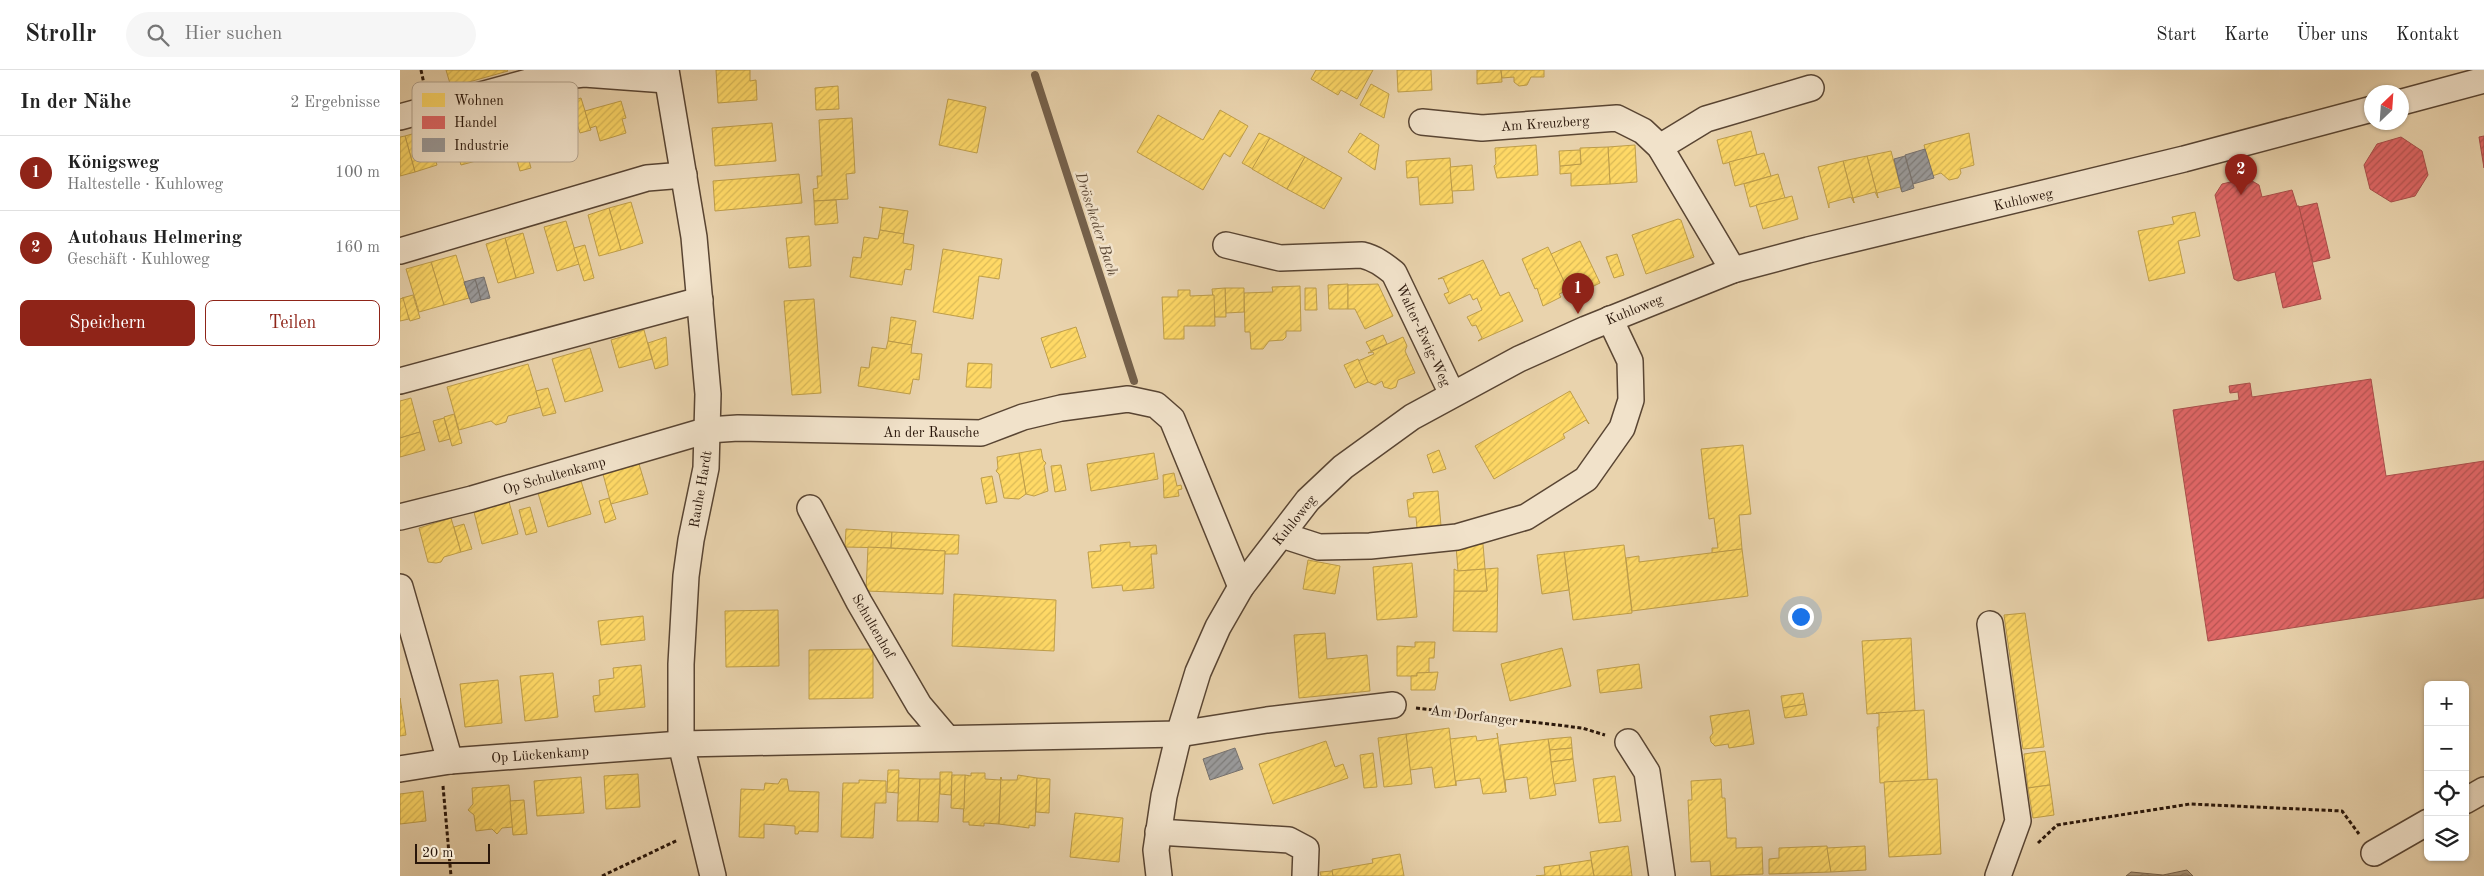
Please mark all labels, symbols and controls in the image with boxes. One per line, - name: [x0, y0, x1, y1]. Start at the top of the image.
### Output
- search box: [126, 12, 476, 57]
- icon: search: [144, 21, 172, 49]
- text: Strollr: [25, 23, 96, 47]
- text: Hier suchen: [184, 25, 282, 44]
- text: Start: [2156, 26, 2196, 44]
- text: Karte: [2224, 26, 2269, 44]
- text: Über uns: [2297, 26, 2368, 44]
- text: Kontakt: [2396, 26, 2459, 44]
- legend: [412, 82, 578, 162]
- north arrow: [2364, 85, 2409, 130]
- text: In der Nähe: [20, 92, 131, 113]
- text: Wohnen: [454, 94, 504, 108]
- text: 2 Ergebnisse: [290, 95, 380, 111]
- street label: Am Kreuzberg: [1500, 114, 1590, 134]
- text: Handel: [454, 116, 497, 130]
- text: Industrie: [454, 139, 509, 153]
- text: Königsweg: [67, 154, 159, 173]
- pin: 2: [2225, 154, 2257, 195]
- text: 1: [31, 165, 41, 181]
- text: 100 m: [335, 165, 380, 181]
- water label: Dröscheder Bach: [1071, 170, 1120, 279]
- text: Haltestelle · Kuhloweg: [67, 177, 223, 193]
- street label: Kuhloweg: [1992, 186, 2055, 214]
- text: Autohaus Helmering: [67, 229, 242, 248]
- text: 2: [31, 240, 41, 256]
- text: 160 m: [335, 240, 380, 256]
- text: Geschäft · Kuhloweg: [67, 252, 210, 268]
- pin: 1: [1562, 273, 1594, 314]
- street label: Walter-Ewig-Weg: [1393, 282, 1453, 389]
- street label: Kuhloweg: [1604, 292, 1665, 328]
- button: Speichern: [20, 300, 195, 346]
- button: Teilen: [205, 300, 380, 346]
- street label: An der Rausche: [883, 426, 979, 440]
- street label: Rauhe Hardt: [687, 449, 715, 529]
- street label: Op Schultenkamp: [501, 455, 607, 497]
- street label: Kuhloweg: [1270, 492, 1319, 548]
- street label: Schultenhof: [849, 592, 898, 662]
- your location: [1788, 604, 1814, 630]
- map controls: [2424, 681, 2469, 861]
- button: +: [2424, 681, 2469, 726]
- street label: Am Dorfanger: [1429, 704, 1519, 728]
- button: −: [2424, 726, 2469, 771]
- street label: Op Lückenkamp: [491, 745, 589, 765]
- button: locate: [2424, 771, 2469, 816]
- button: layers: [2424, 816, 2469, 861]
- scale bar: [415, 841, 490, 864]
- text: 20 m: [422, 846, 453, 860]

